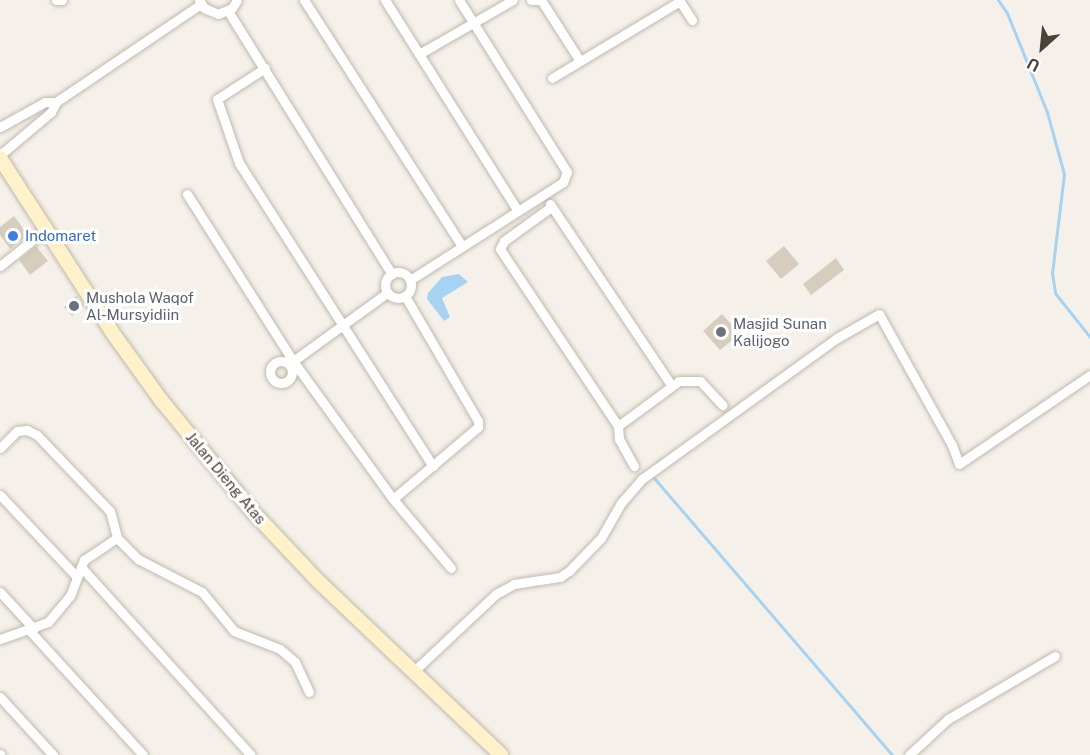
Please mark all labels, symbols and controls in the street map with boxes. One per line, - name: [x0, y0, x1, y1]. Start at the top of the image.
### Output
- north arrow: [1012, 18, 1072, 78]
- text: U: [1024, 53, 1043, 76]
- place label: Indomaret: [25, 227, 96, 245]
- marker: Indomaret: [6, 229, 20, 243]
- place label: Mushola Waqof Al-Mursyidiin: [86, 288, 194, 323]
- marker: Mushola Waqof Al-Mursyidiin: [67, 299, 81, 313]
- place label: Masjid Sunan Kalijogo: [733, 314, 827, 349]
- marker: Masjid Sunan Kalijogo: [714, 325, 728, 339]
- street label: Jalan Dieng Atas: [182, 428, 270, 528]

